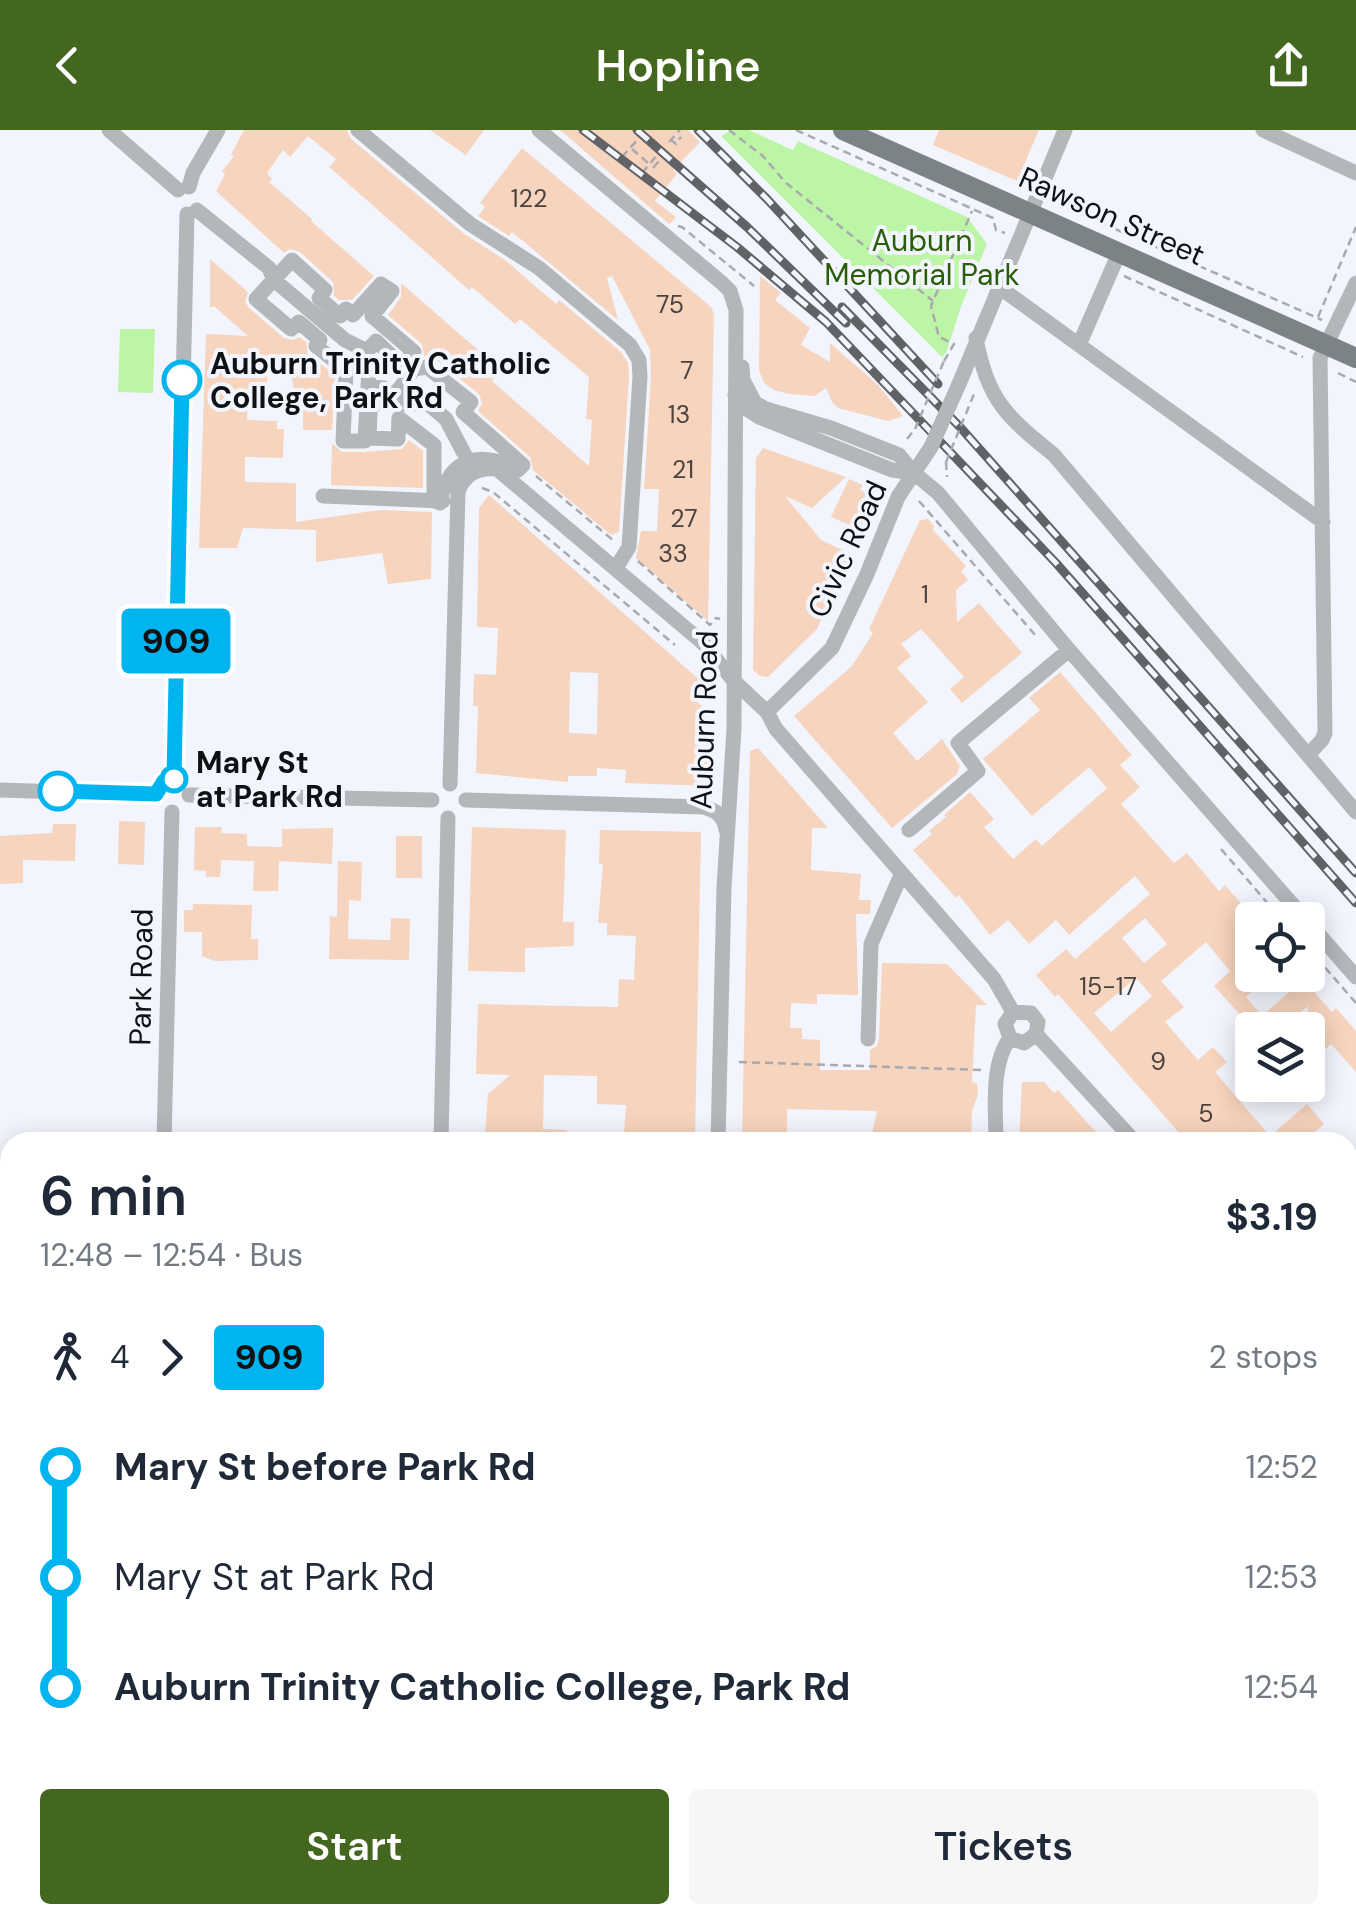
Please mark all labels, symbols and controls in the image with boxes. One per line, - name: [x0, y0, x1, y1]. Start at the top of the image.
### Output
- text: Hopline: [595, 36, 761, 95]
- icon: back: [40, 38, 95, 93]
- icon: share: [1261, 38, 1316, 93]
- street label: Rawson Street: [1013, 158, 1211, 274]
- house number: 122: [511, 182, 547, 215]
- park label: Auburn Memorial Park: [824, 221, 1020, 294]
- house number: 75: [656, 288, 684, 321]
- place label: Auburn Trinity Catholic College, Park Rd: [210, 344, 551, 417]
- house number: 7: [680, 354, 694, 387]
- marker: Auburn Trinity Catholic College, Park Rd: [163, 361, 201, 399]
- house number: 13: [668, 398, 690, 431]
- house number: 21: [672, 453, 694, 486]
- street label: Civic Road: [798, 474, 896, 624]
- house number: 27: [670, 502, 698, 535]
- house number: 33: [658, 537, 688, 570]
- house number: 1: [921, 578, 929, 611]
- line badge: 909: [119, 608, 234, 674]
- text: 909: [141, 618, 211, 664]
- street label: Auburn Road: [681, 630, 727, 810]
- place label: Mary St at Park Rd: [196, 743, 343, 816]
- marker: Mary St at Park Rd: [161, 766, 187, 792]
- unlabelled marker: [39, 772, 77, 810]
- map controls: [1235, 902, 1325, 1102]
- button: locate: [1235, 902, 1325, 992]
- street label: Park Road: [120, 908, 162, 1046]
- house number: 15-17: [1079, 970, 1137, 1003]
- button: layers: [1235, 1012, 1325, 1102]
- house number: 9: [1150, 1045, 1166, 1078]
- house number: 5: [1198, 1097, 1214, 1130]
- text: 6 min: [40, 1160, 187, 1232]
- text: $3.19: [1226, 1192, 1318, 1242]
- text: 12:48 – 12:54 · Bus: [40, 1234, 303, 1276]
- icon: walk: [40, 1330, 95, 1385]
- icon: forward: [144, 1330, 199, 1385]
- text: 909: [234, 1334, 304, 1380]
- text: 4: [110, 1336, 129, 1378]
- text: 2 stops: [1209, 1336, 1318, 1378]
- text: Mary St before Park Rd: [114, 1442, 536, 1492]
- text: 12:52: [1246, 1446, 1318, 1488]
- text: Mary St at Park Rd: [114, 1552, 435, 1602]
- text: 12:53: [1245, 1556, 1318, 1598]
- text: Auburn Trinity Catholic College, Park Rd: [114, 1662, 850, 1712]
- text: 12:54: [1244, 1666, 1318, 1708]
- button: Start: [40, 1789, 669, 1904]
- button: Tickets: [689, 1789, 1318, 1904]

